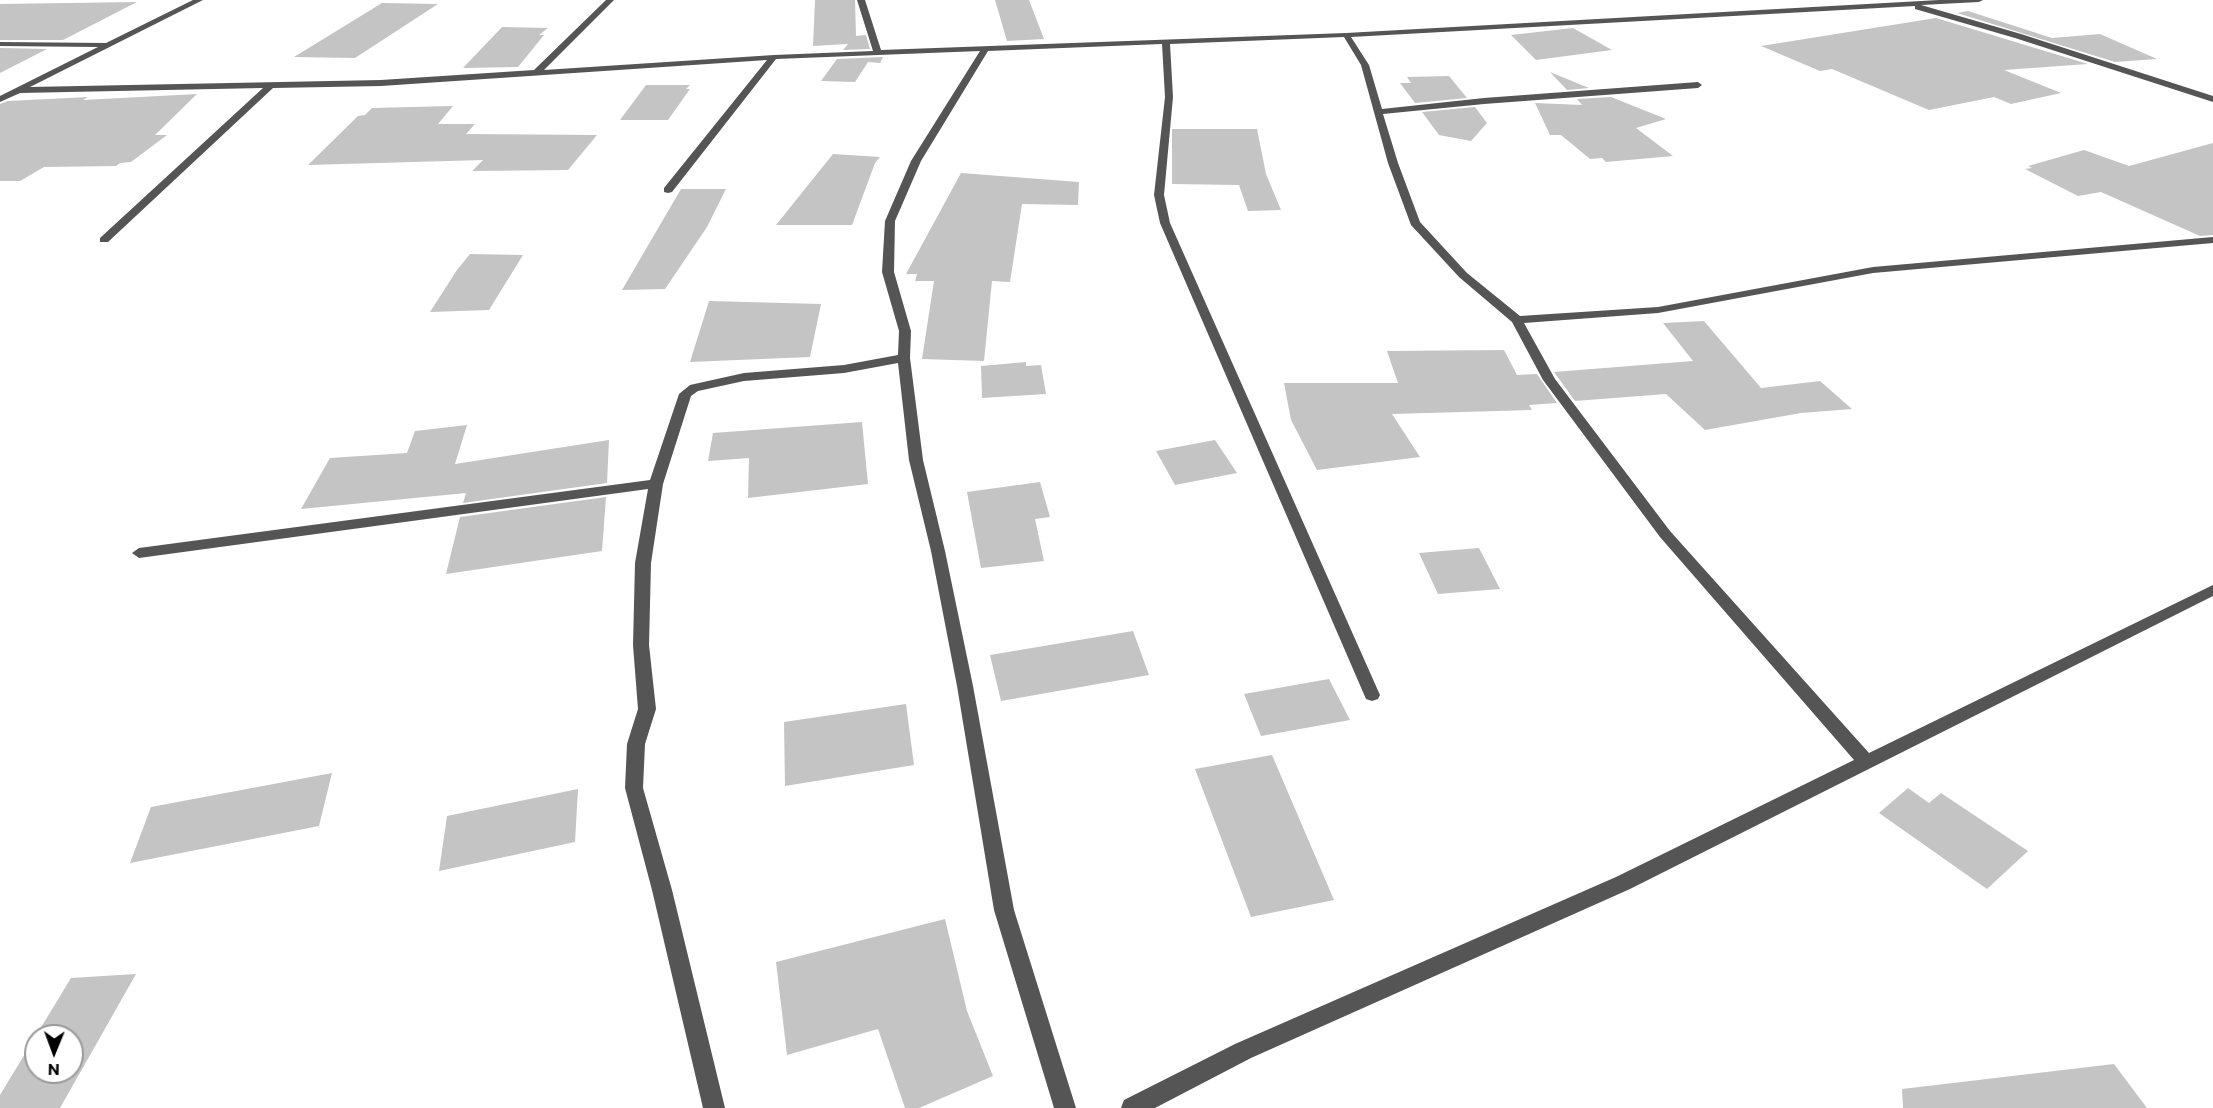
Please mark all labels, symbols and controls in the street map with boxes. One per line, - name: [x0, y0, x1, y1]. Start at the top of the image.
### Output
- north arrow: [24, 1024, 84, 1084]
- text: N: [48, 1061, 60, 1080]

